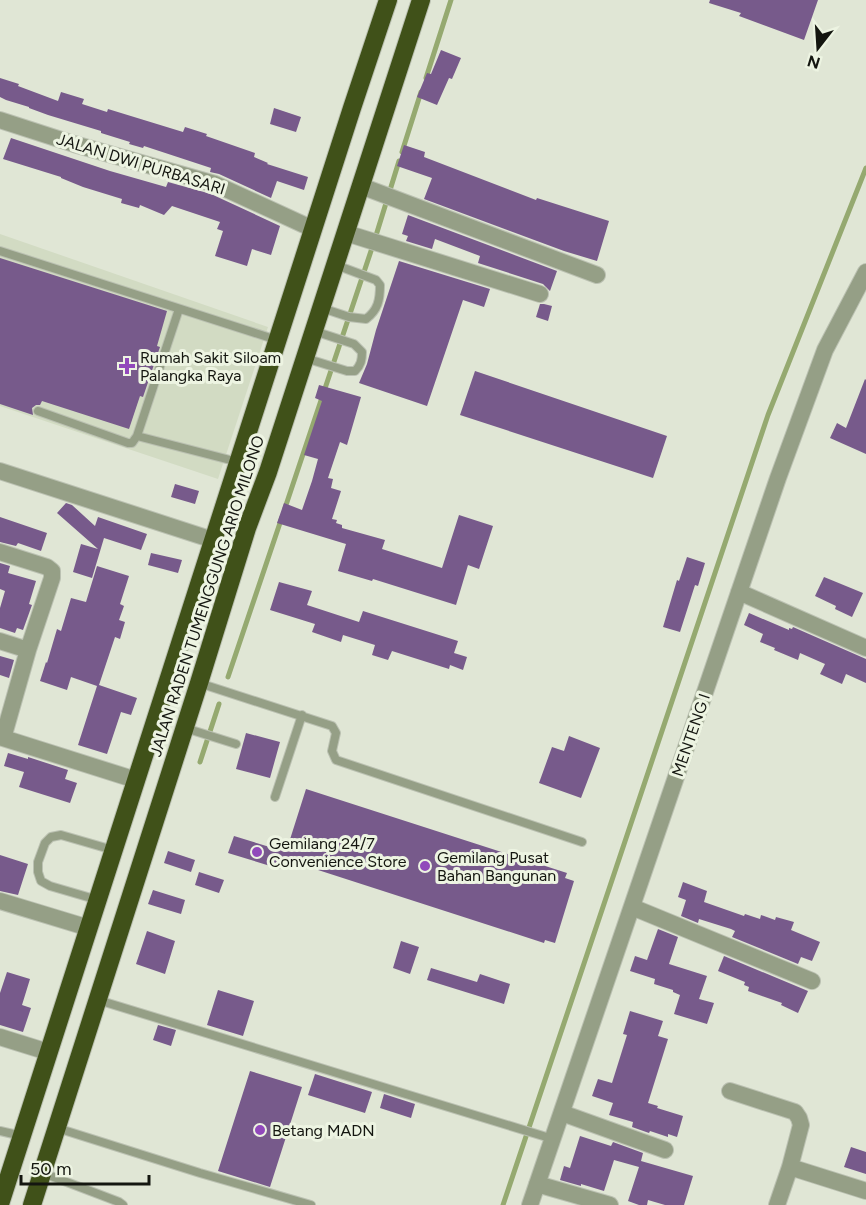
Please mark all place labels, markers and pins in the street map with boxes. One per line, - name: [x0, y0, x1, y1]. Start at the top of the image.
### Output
- place label: Rumah Sakit Siloam Palangka Raya: [140, 348, 281, 385]
- marker: Rumah Sakit Siloam Palangka Raya: [118, 357, 136, 375]
- place label: Gemilang 24/7 Convenience Store: [269, 834, 407, 871]
- marker: Gemilang 24/7 Convenience Store: [250, 845, 264, 859]
- place label: Gemilang Pusat Bahan Bangunan: [437, 848, 556, 885]
- marker: Gemilang Pusat Bahan Bangunan: [418, 859, 432, 873]
- place label: Betang MADN: [272, 1121, 375, 1140]
- marker: Betang MADN: [253, 1123, 267, 1137]

